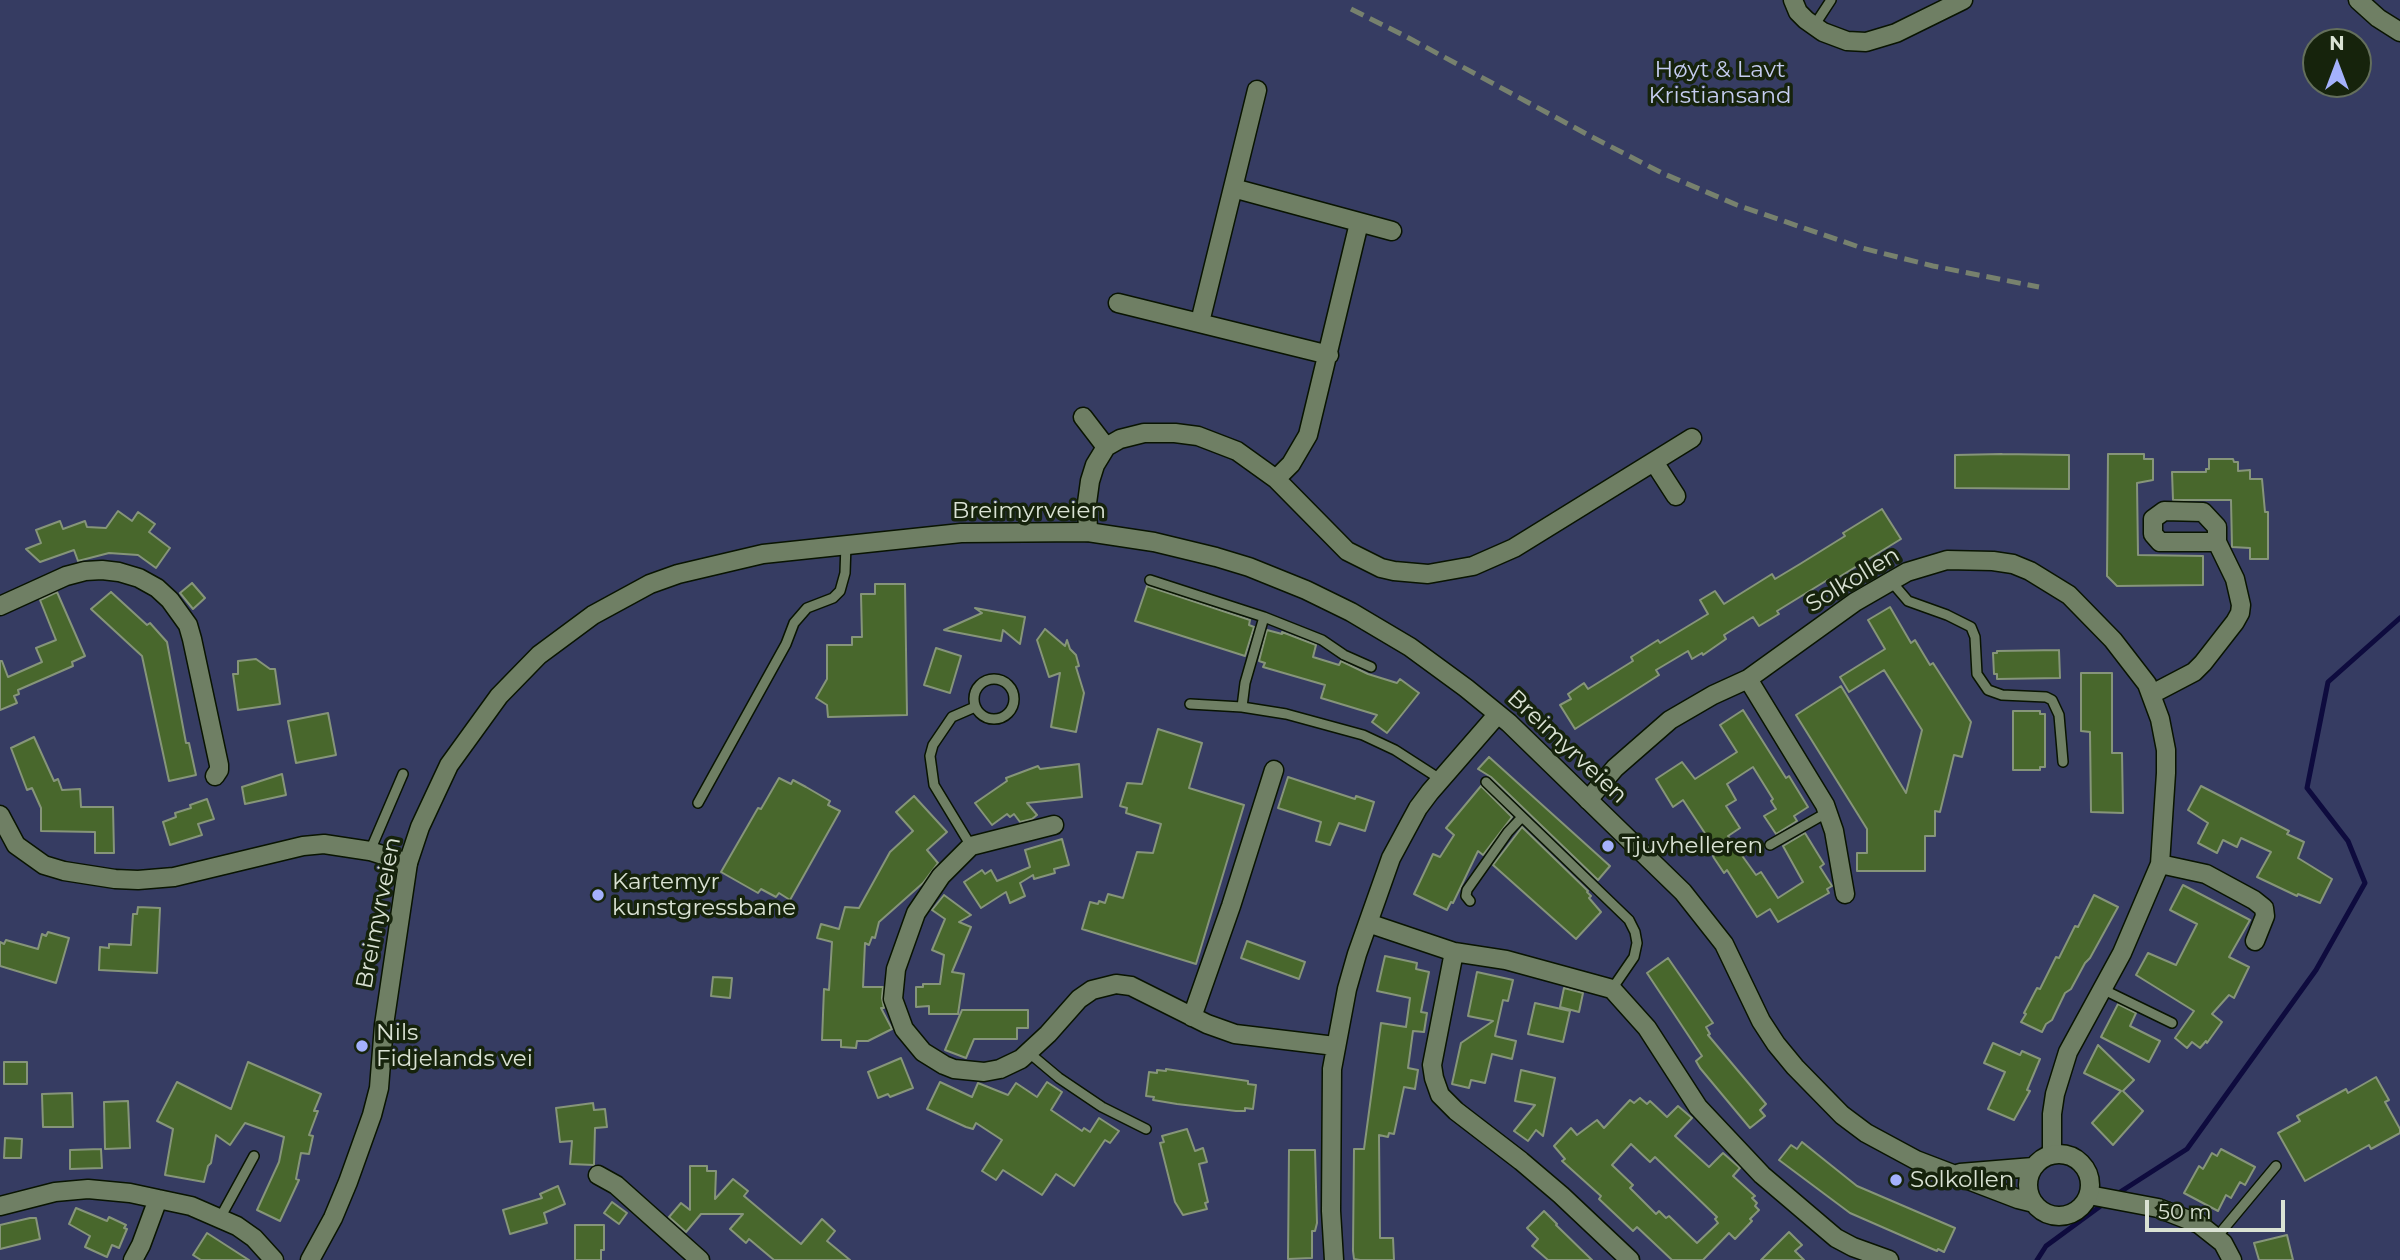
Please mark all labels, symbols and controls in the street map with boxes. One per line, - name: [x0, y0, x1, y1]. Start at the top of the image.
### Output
- north arrow: [2302, 28, 2372, 98]
- text: N: [2329, 32, 2345, 55]
- park label: Høyt & Lavt Kristiansand: [1648, 56, 1792, 110]
- street label: Breimyrveien: [952, 497, 1106, 525]
- street label: Solkollen: [1801, 541, 1905, 619]
- street label: Breimyrveien: [1501, 684, 1633, 810]
- place label: Tjuvhelleren: [1622, 832, 1763, 860]
- street label: Breimyrveien: [351, 835, 407, 991]
- marker: Tjuvhelleren: [1600, 838, 1616, 854]
- place label: Kartemyr kunstgressbane: [612, 868, 796, 922]
- marker: Kartemyr kunstgressbane: [590, 887, 606, 903]
- place label: Nils Fidjelands vei: [376, 1019, 533, 1073]
- marker: Nils Fidjelands vei: [354, 1038, 370, 1054]
- place label: Solkollen: [1910, 1166, 2014, 1194]
- marker: Solkollen: [1888, 1172, 1904, 1188]
- scale bar: [2148, 1186, 2288, 1230]
- text: 50 m: [2158, 1199, 2212, 1224]

